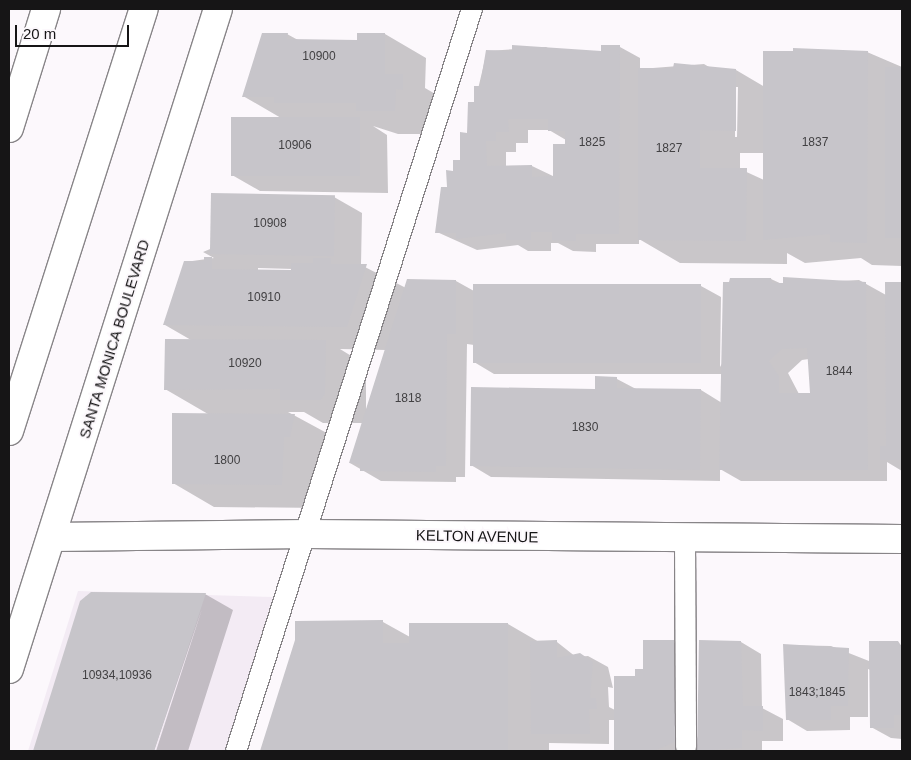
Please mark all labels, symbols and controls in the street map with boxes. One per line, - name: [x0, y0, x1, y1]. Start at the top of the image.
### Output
- scale bar: [18, 15, 131, 47]
- text: 20 m: [23, 25, 56, 42]
- house number: 10900: [302, 50, 336, 64]
- house number: 1825: [579, 136, 605, 150]
- house number: 1837: [802, 136, 828, 150]
- house number: 10906: [278, 139, 312, 153]
- house number: 1827: [656, 142, 682, 156]
- house number: 10908: [253, 217, 287, 231]
- street label: SANTA MONICA BOULEVARD: [75, 237, 153, 441]
- house number: 10910: [247, 291, 281, 305]
- house number: 10920: [228, 357, 262, 371]
- house number: 1844: [826, 365, 852, 379]
- house number: 1818: [395, 392, 421, 406]
- house number: 1830: [572, 421, 598, 435]
- house number: 1800: [214, 454, 240, 468]
- street label: KELTON AVENUE: [415, 526, 539, 546]
- house number: 10934,10936: [82, 669, 152, 683]
- house number: 1843;1845: [789, 686, 845, 700]

